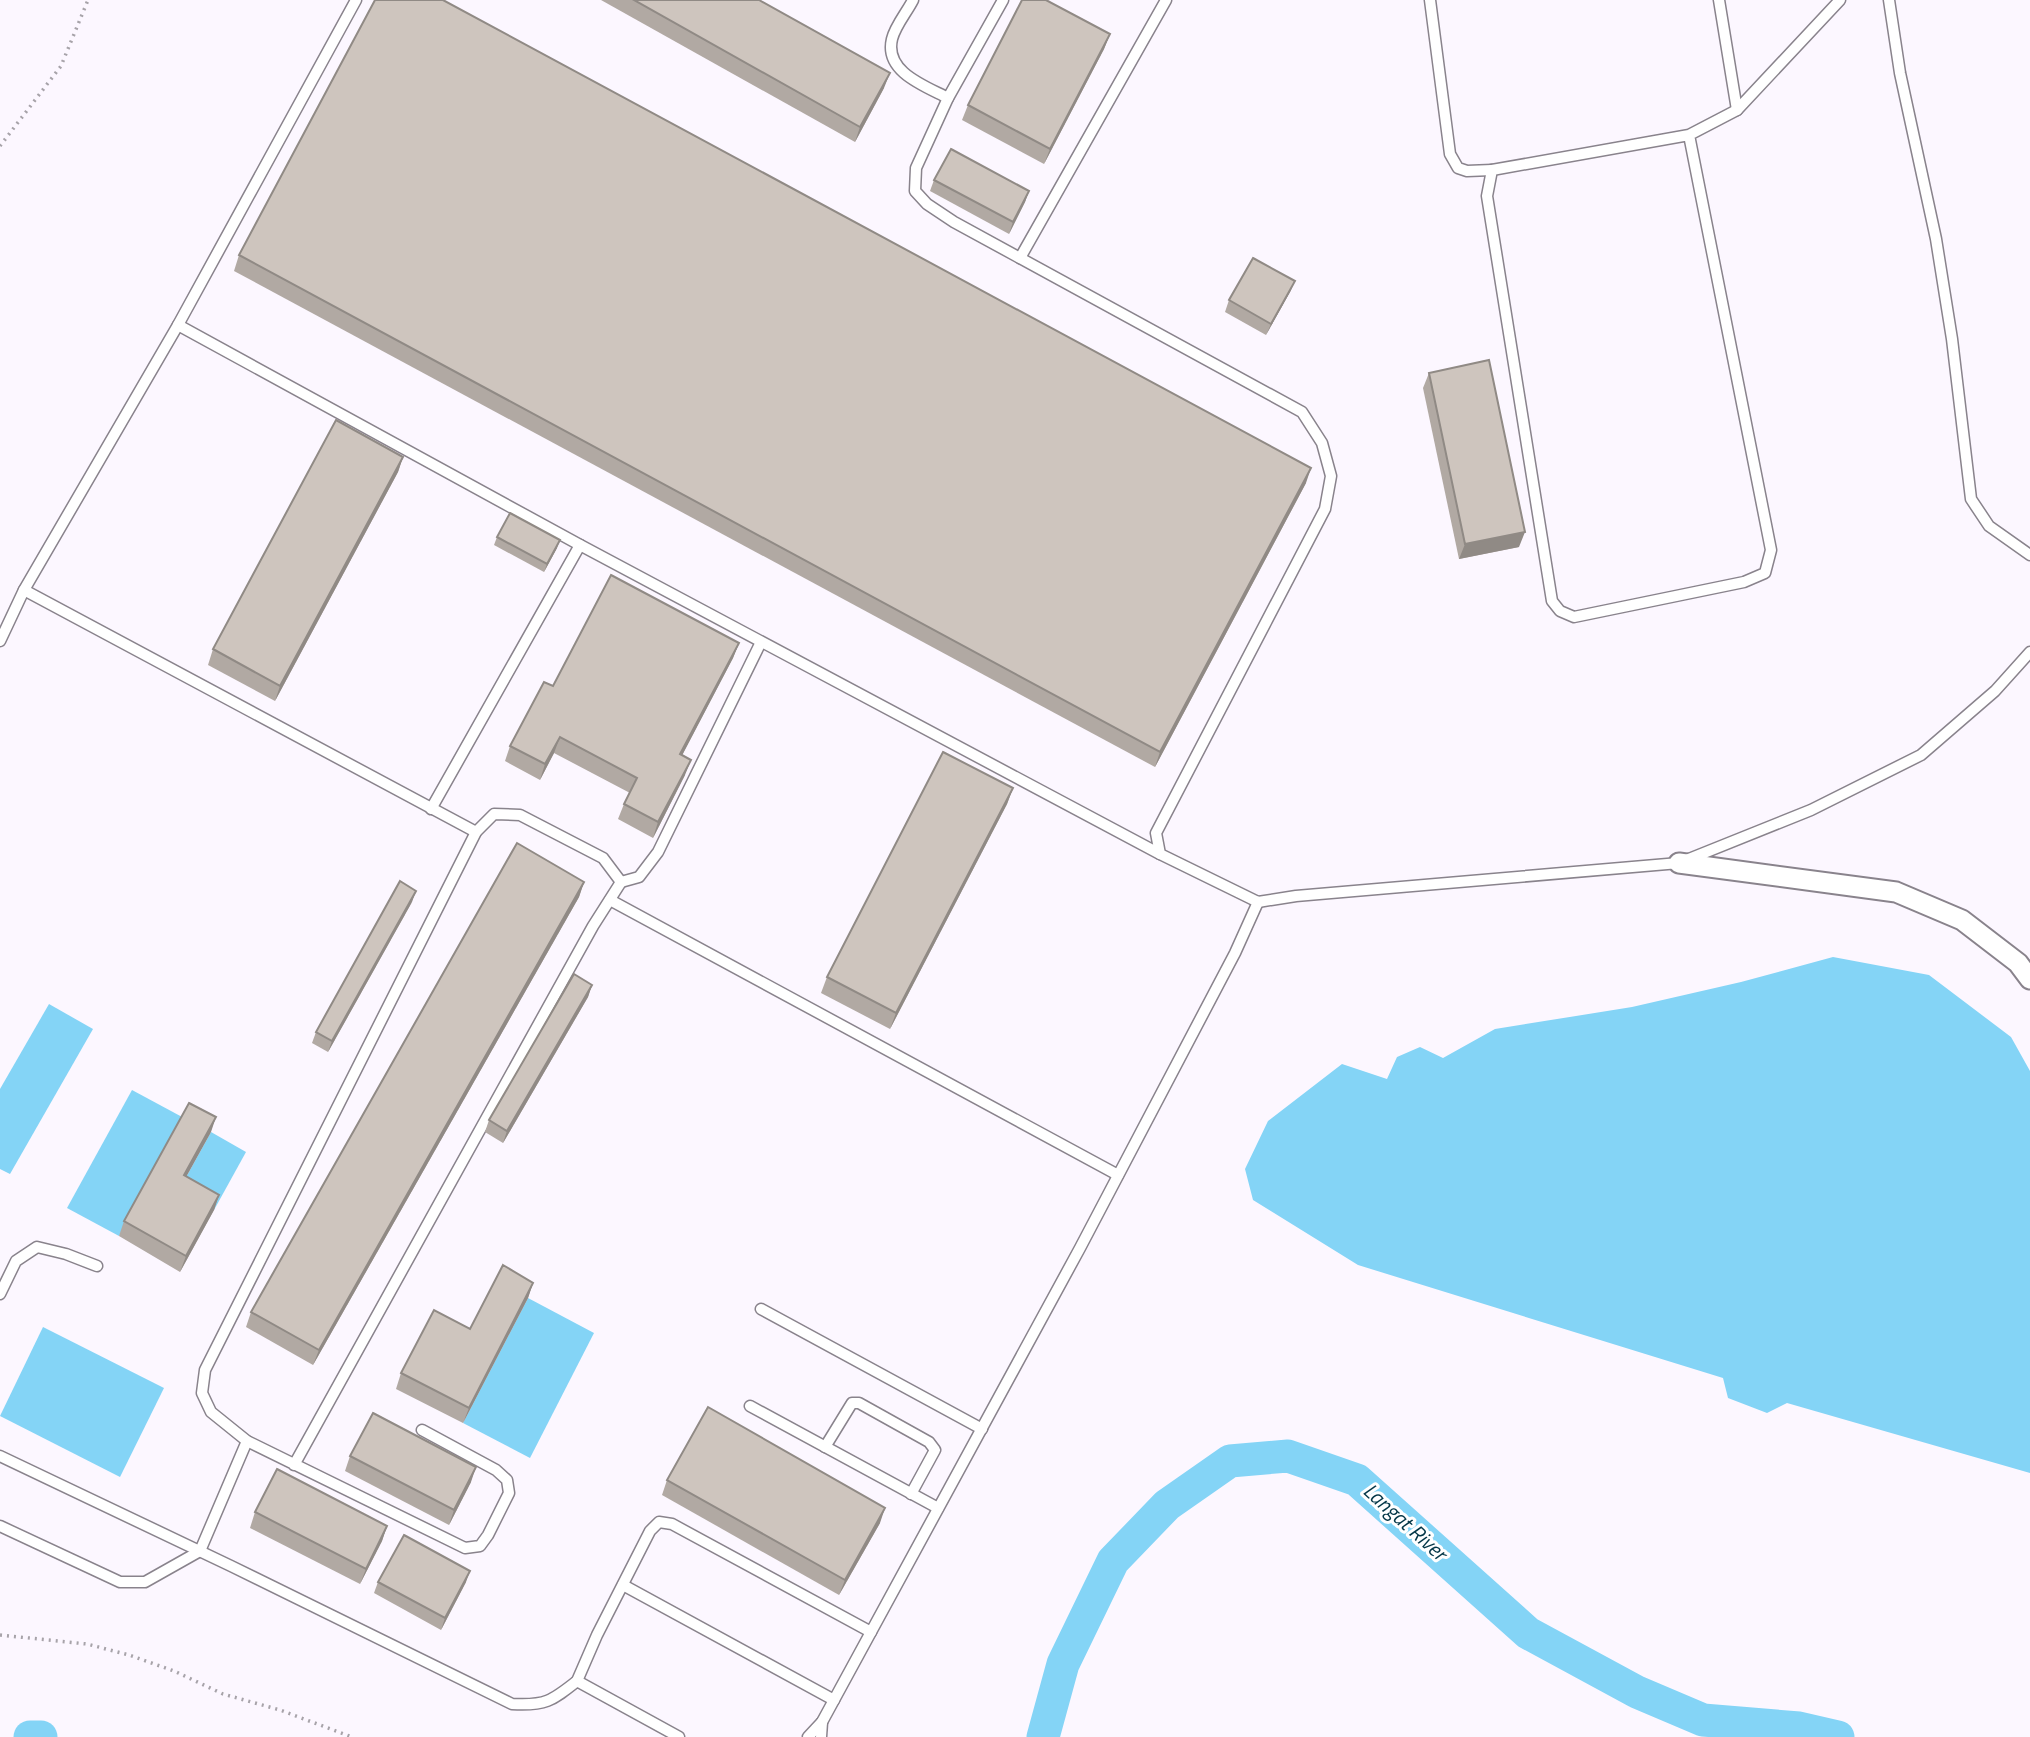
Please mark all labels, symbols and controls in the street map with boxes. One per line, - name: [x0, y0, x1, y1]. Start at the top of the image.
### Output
- water label: Langat River: [1357, 1475, 1456, 1569]

